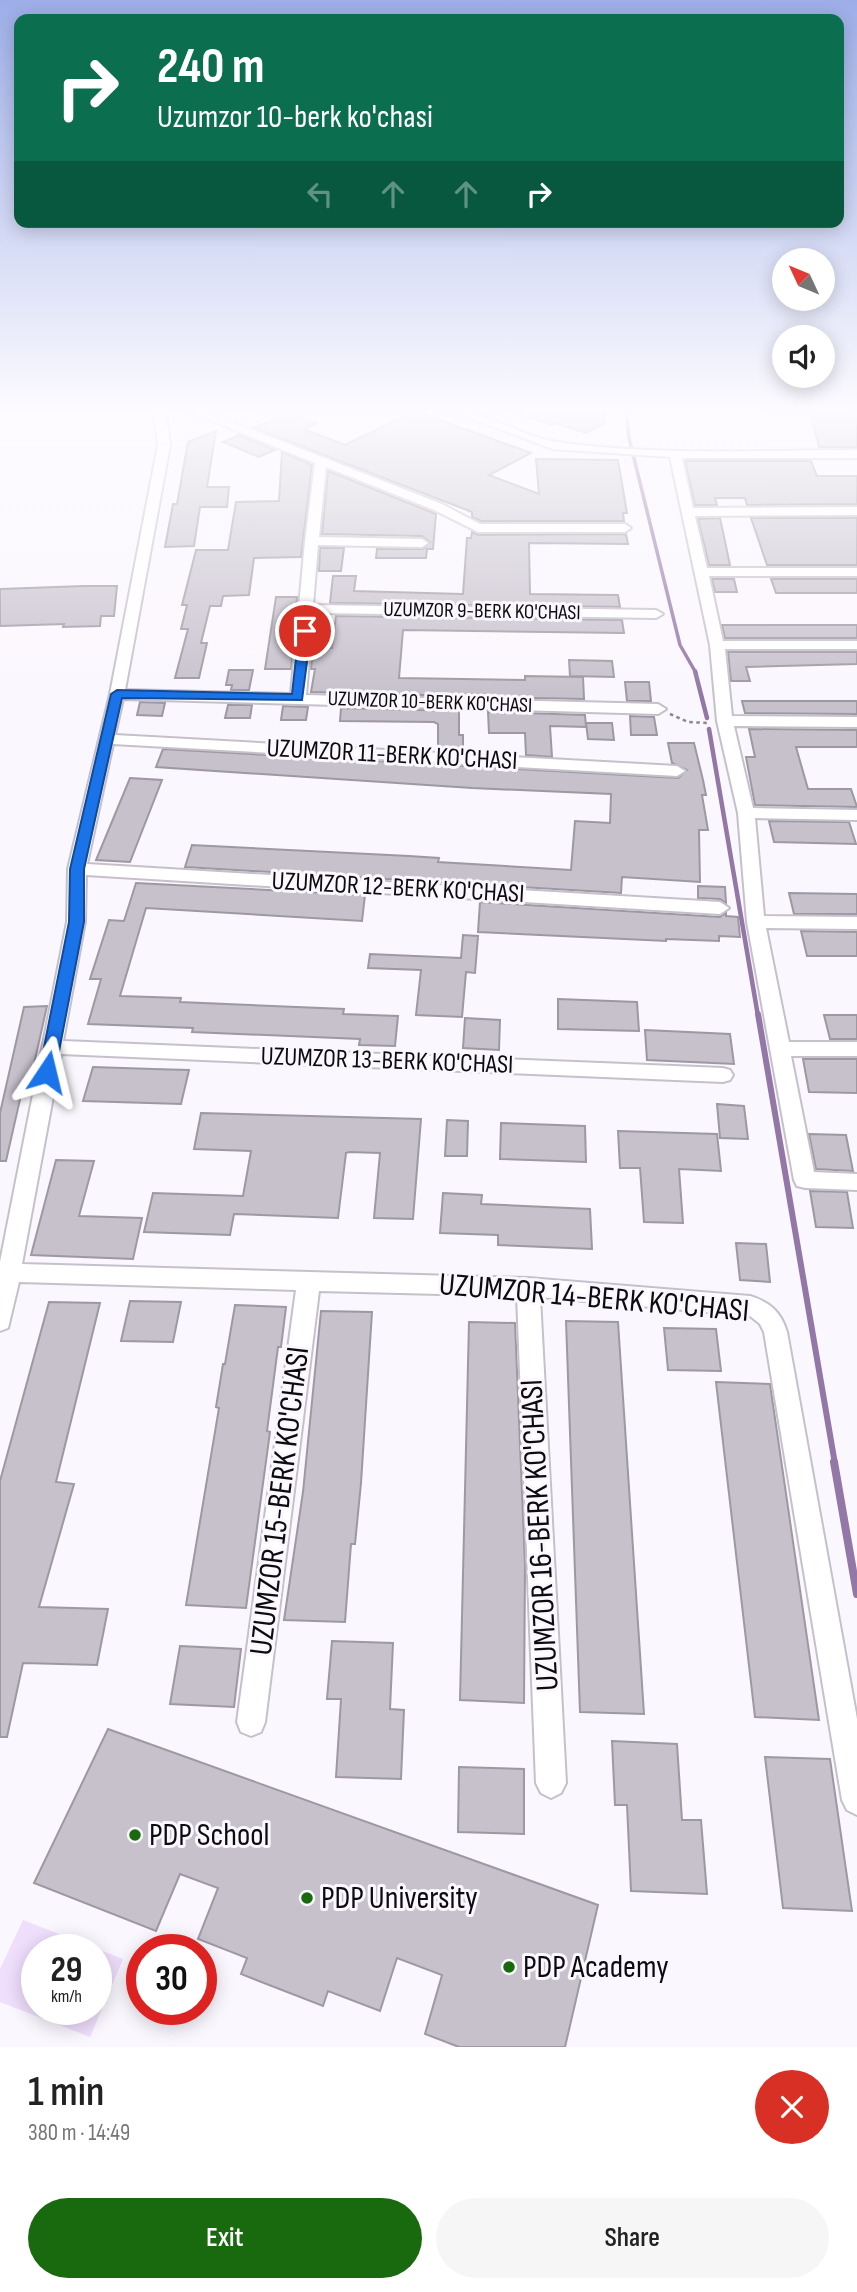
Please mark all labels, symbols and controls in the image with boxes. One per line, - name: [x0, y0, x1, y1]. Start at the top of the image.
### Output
- text: 240 m: [157, 38, 265, 97]
- icon: right: [42, 42, 133, 133]
- text: Uzumzor 10-berk ko'chasi: [157, 98, 433, 137]
- icon: left: [301, 175, 339, 213]
- icon: ahead: [374, 175, 412, 213]
- icon: ahead: [447, 175, 485, 213]
- icon: right: [520, 175, 558, 213]
- north arrow: [772, 248, 835, 312]
- map controls: [772, 248, 835, 388]
- button: sound: [772, 325, 835, 388]
- street label: UZUMZOR 9-BERK KO'CHASI: [383, 597, 581, 625]
- pin: [275, 601, 335, 661]
- icon: arrive: [286, 612, 324, 650]
- street label: UZUMZOR 10-BERK KO'CHASI: [327, 686, 533, 718]
- street label: UZUMZOR 11-BERK KO'CHASI: [266, 733, 518, 777]
- street label: UZUMZOR 12-BERK KO'CHASI: [271, 866, 525, 910]
- position arrow: [10, 1035, 84, 1109]
- street label: UZUMZOR 13-BERK KO'CHASI: [260, 1041, 514, 1081]
- street label: UZUMZOR 14-BERK KO'CHASI: [437, 1265, 751, 1331]
- street label: UZUMZOR 15-BERK KO'CHASI: [242, 1344, 318, 1658]
- street label: UZUMZOR 16-BERK KO'CHASI: [512, 1378, 568, 1692]
- place label: PDP School: [149, 1816, 270, 1855]
- marker: PDP School: [127, 1827, 143, 1843]
- place label: PDP University: [321, 1879, 478, 1918]
- marker: PDP University: [299, 1890, 315, 1906]
- speed limit sign: 30: [126, 1934, 217, 2025]
- place label: PDP Academy: [523, 1948, 669, 1987]
- text: 29: [51, 1949, 82, 1992]
- marker: PDP Academy: [501, 1959, 517, 1975]
- text: km/h: [51, 1986, 82, 2007]
- text: 1 min: [28, 2067, 104, 2118]
- button: close: [755, 2070, 829, 2144]
- text: 380 m · 14:49: [28, 2119, 130, 2147]
- button: Exit: [28, 2198, 422, 2278]
- button: Share: [436, 2198, 829, 2278]

